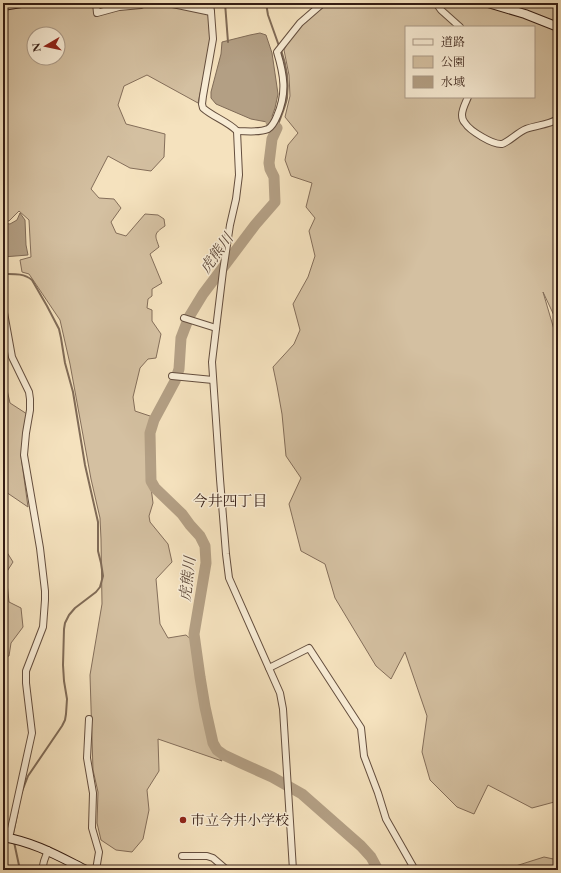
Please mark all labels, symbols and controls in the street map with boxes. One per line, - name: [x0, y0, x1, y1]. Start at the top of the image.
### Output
- north arrow: [26, 26, 66, 66]
- legend: [405, 26, 535, 98]
- text: 道路: [441, 34, 465, 50]
- text: N: [28, 42, 44, 53]
- text: 公園: [441, 54, 465, 70]
- text: 水域: [441, 74, 465, 90]
- water label: 虎熊川: [195, 228, 238, 277]
- district label: 今井四丁目: [192, 491, 268, 510]
- water label: 虎熊川: [175, 554, 199, 602]
- place label: 市立今井小学校: [191, 811, 289, 829]
- marker: 市立今井小学校: [178, 815, 188, 825]

